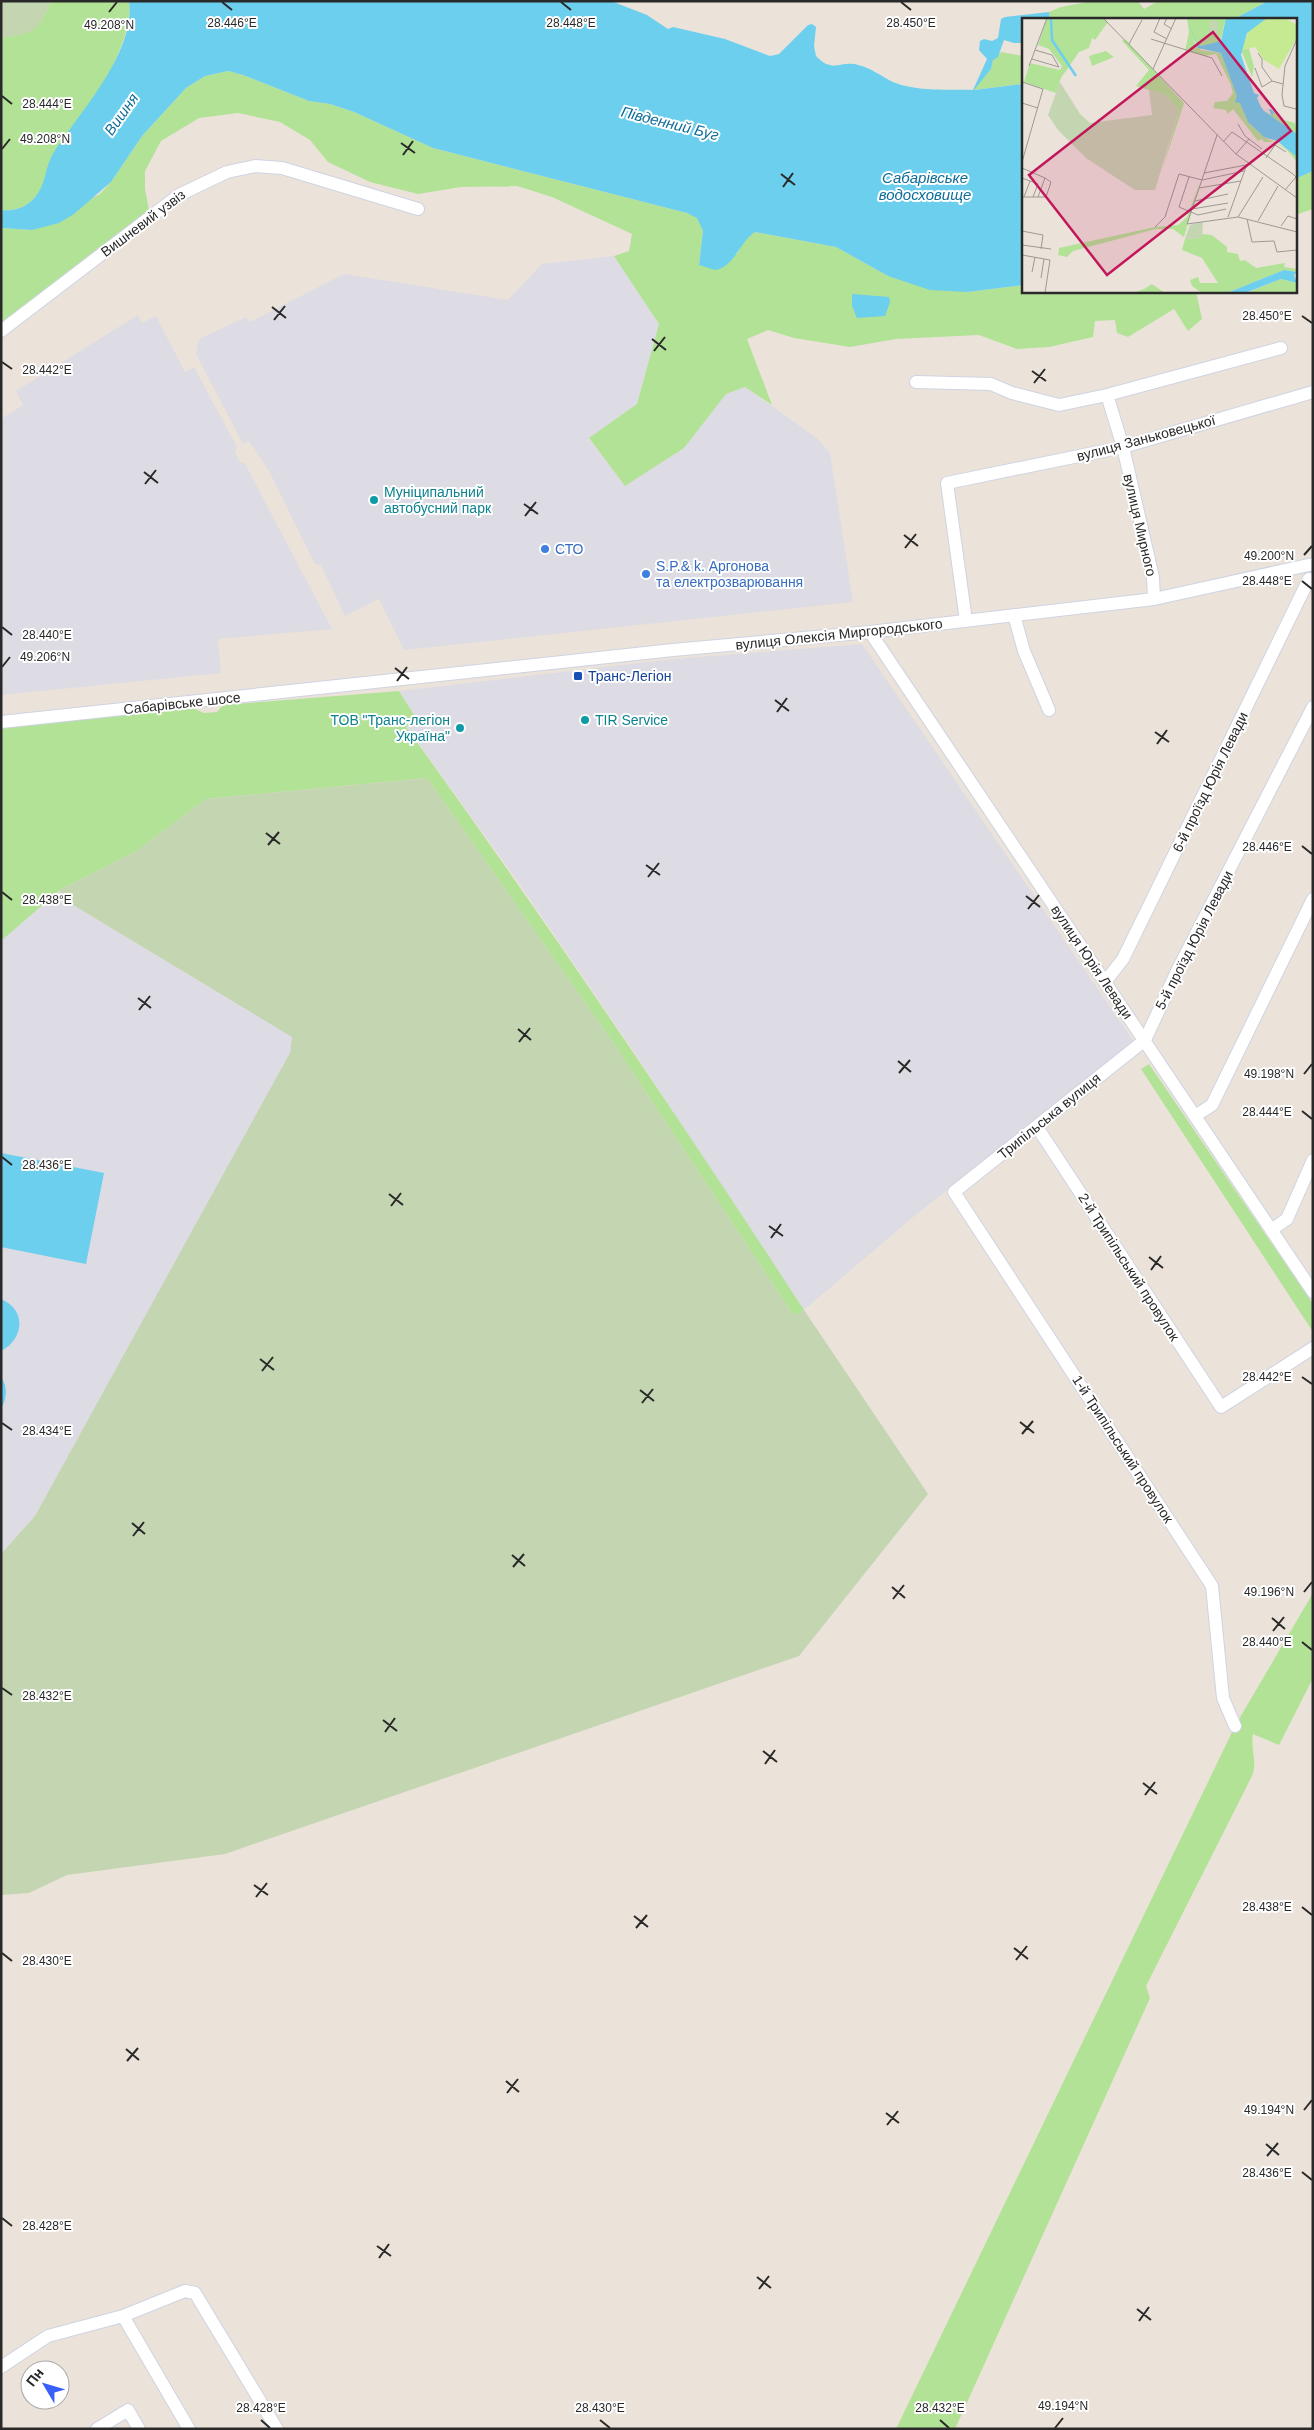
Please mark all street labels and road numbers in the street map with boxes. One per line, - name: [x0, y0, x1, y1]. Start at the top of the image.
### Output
- street label: Вишневий узвіз: [98, 186, 188, 260]
- street label: вулиця Заньковецької: [1075, 412, 1217, 464]
- street label: вулиця Мирного: [1120, 472, 1160, 578]
- street label: вулиця Олексія Миргородського: [735, 615, 944, 653]
- street label: Сабарівське шосе: [123, 689, 242, 717]
- street label: 6-й проїзд Юрія Левади: [1169, 709, 1251, 855]
- street label: 5-й проїзд Юрія Левади: [1152, 868, 1236, 1012]
- street label: вулиця Юрія Левади: [1048, 902, 1136, 1022]
- street label: Трипільська вулиця: [994, 1070, 1104, 1162]
- street label: 2-й Трипільський провулок: [1075, 1190, 1183, 1345]
- street label: 1-й Трипільський провулок: [1069, 1372, 1177, 1527]

